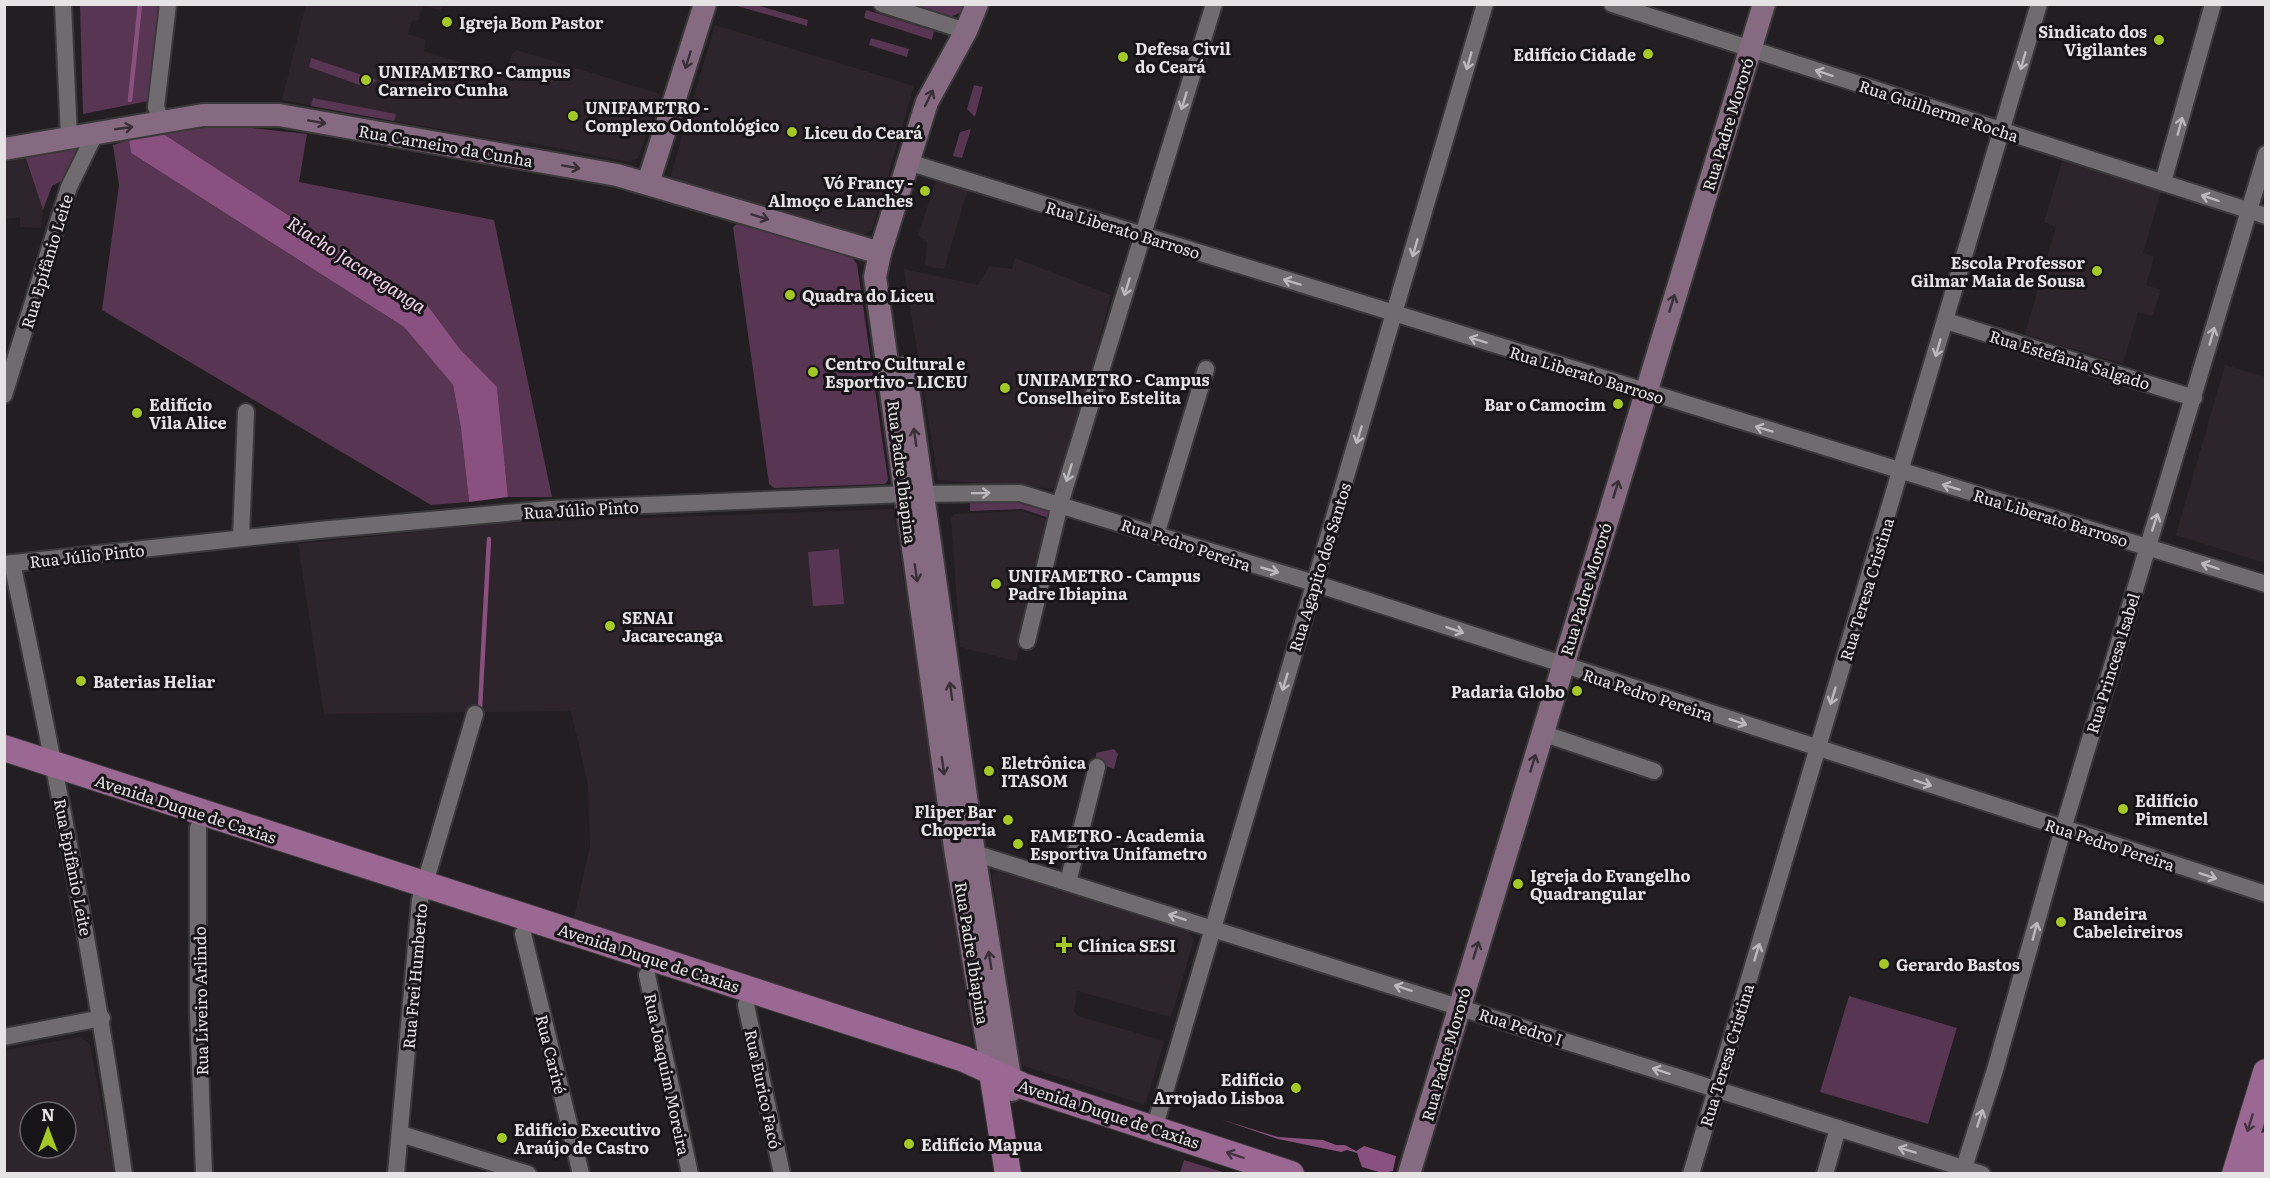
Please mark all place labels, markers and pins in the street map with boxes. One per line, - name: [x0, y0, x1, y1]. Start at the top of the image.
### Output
- place label: Igreja Bom Pastor: [459, 10, 604, 34]
- marker: Igreja Bom Pastor: [440, 15, 454, 29]
- place label: Sindicato dos Vigilantes: [2038, 19, 2147, 61]
- marker: Sindicato dos Vigilantes: [2152, 33, 2166, 47]
- place label: Defesa Civil do Ceará: [1135, 36, 1231, 78]
- place label: Edifício Cidade: [1513, 42, 1636, 66]
- marker: Edifício Cidade: [1641, 47, 1655, 61]
- marker: Defesa Civil do Ceará: [1116, 50, 1130, 64]
- place label: UNIFAMETRO - Campus Carneiro Cunha: [378, 59, 571, 101]
- marker: UNIFAMETRO - Campus Carneiro Cunha: [359, 73, 373, 87]
- place label: UNIFAMETRO - Complexo Odontológico: [585, 95, 779, 137]
- marker: UNIFAMETRO - Complexo Odontológico: [566, 109, 580, 123]
- place label: Liceu do Ceará: [804, 120, 923, 144]
- marker: Liceu do Ceará: [785, 125, 799, 139]
- place label: Vó Francy - Almoço e Lanches: [768, 170, 913, 212]
- marker: Vó Francy - Almoço e Lanches: [918, 184, 932, 198]
- place label: Escola Professor Gilmar Maia de Sousa: [1911, 250, 2086, 292]
- marker: Escola Professor Gilmar Maia de Sousa: [2090, 264, 2104, 278]
- place label: Quadra do Liceu: [802, 283, 934, 307]
- marker: Quadra do Liceu: [783, 288, 797, 302]
- place label: Centro Cultural e Esportivo - LICEU: [825, 351, 968, 393]
- marker: Centro Cultural e Esportivo - LICEU: [806, 365, 820, 379]
- place label: UNIFAMETRO - Campus Conselheiro Estelita: [1017, 367, 1210, 409]
- marker: UNIFAMETRO - Campus Conselheiro Estelita: [998, 381, 1012, 395]
- place label: Edifício Vila Alice: [149, 392, 226, 434]
- place label: Bar o Camocim: [1484, 392, 1606, 416]
- marker: Bar o Camocim: [1611, 397, 1625, 411]
- marker: Edifício Vila Alice: [130, 406, 144, 420]
- place label: UNIFAMETRO - Campus Padre Ibiapina: [1008, 563, 1201, 605]
- marker: UNIFAMETRO - Campus Padre Ibiapina: [989, 577, 1003, 591]
- place label: SENAI Jacarecanga: [622, 605, 724, 647]
- marker: SENAI Jacarecanga: [603, 619, 617, 633]
- place label: Baterias Heliar: [93, 669, 215, 693]
- marker: Baterias Heliar: [74, 674, 88, 688]
- place label: Padaria Globo: [1451, 679, 1565, 703]
- marker: Padaria Globo: [1570, 684, 1584, 698]
- place label: Eletrônica ITASOM: [1001, 750, 1087, 792]
- marker: Eletrônica ITASOM: [982, 764, 996, 778]
- place label: Edifício Pimentel: [2135, 788, 2209, 830]
- place label: Fliper Bar Choperia: [914, 799, 997, 841]
- marker: Edifício Pimentel: [2116, 802, 2130, 816]
- marker: Fliper Bar Choperia: [1001, 813, 1015, 827]
- place label: FAMETRO - Academia Esportiva Unifametro: [1030, 823, 1207, 865]
- marker: FAMETRO - Academia Esportiva Unifametro: [1011, 837, 1025, 851]
- place label: Igreja do Evangelho Quadrangular: [1530, 863, 1690, 905]
- marker: Igreja do Evangelho Quadrangular: [1511, 877, 1525, 891]
- place label: Bandeira Cabeleireiros: [2073, 901, 2183, 943]
- marker: Bandeira Cabeleireiros: [2054, 915, 2068, 929]
- place label: Clínica SESI: [1078, 933, 1176, 957]
- marker: Clínica SESI: [1055, 936, 1073, 954]
- place label: Gerardo Bastos: [1896, 952, 2020, 976]
- marker: Gerardo Bastos: [1877, 957, 1891, 971]
- place label: Edifício Arrojado Lisboa: [1153, 1067, 1285, 1109]
- marker: Edifício Arrojado Lisboa: [1289, 1081, 1303, 1095]
- place label: Edifício Executivo Araújo de Castro: [514, 1117, 661, 1159]
- marker: Edifício Executivo Araújo de Castro: [495, 1131, 509, 1145]
- place label: Edifício Mapua: [921, 1132, 1043, 1156]
- marker: Edifício Mapua: [902, 1137, 916, 1151]

